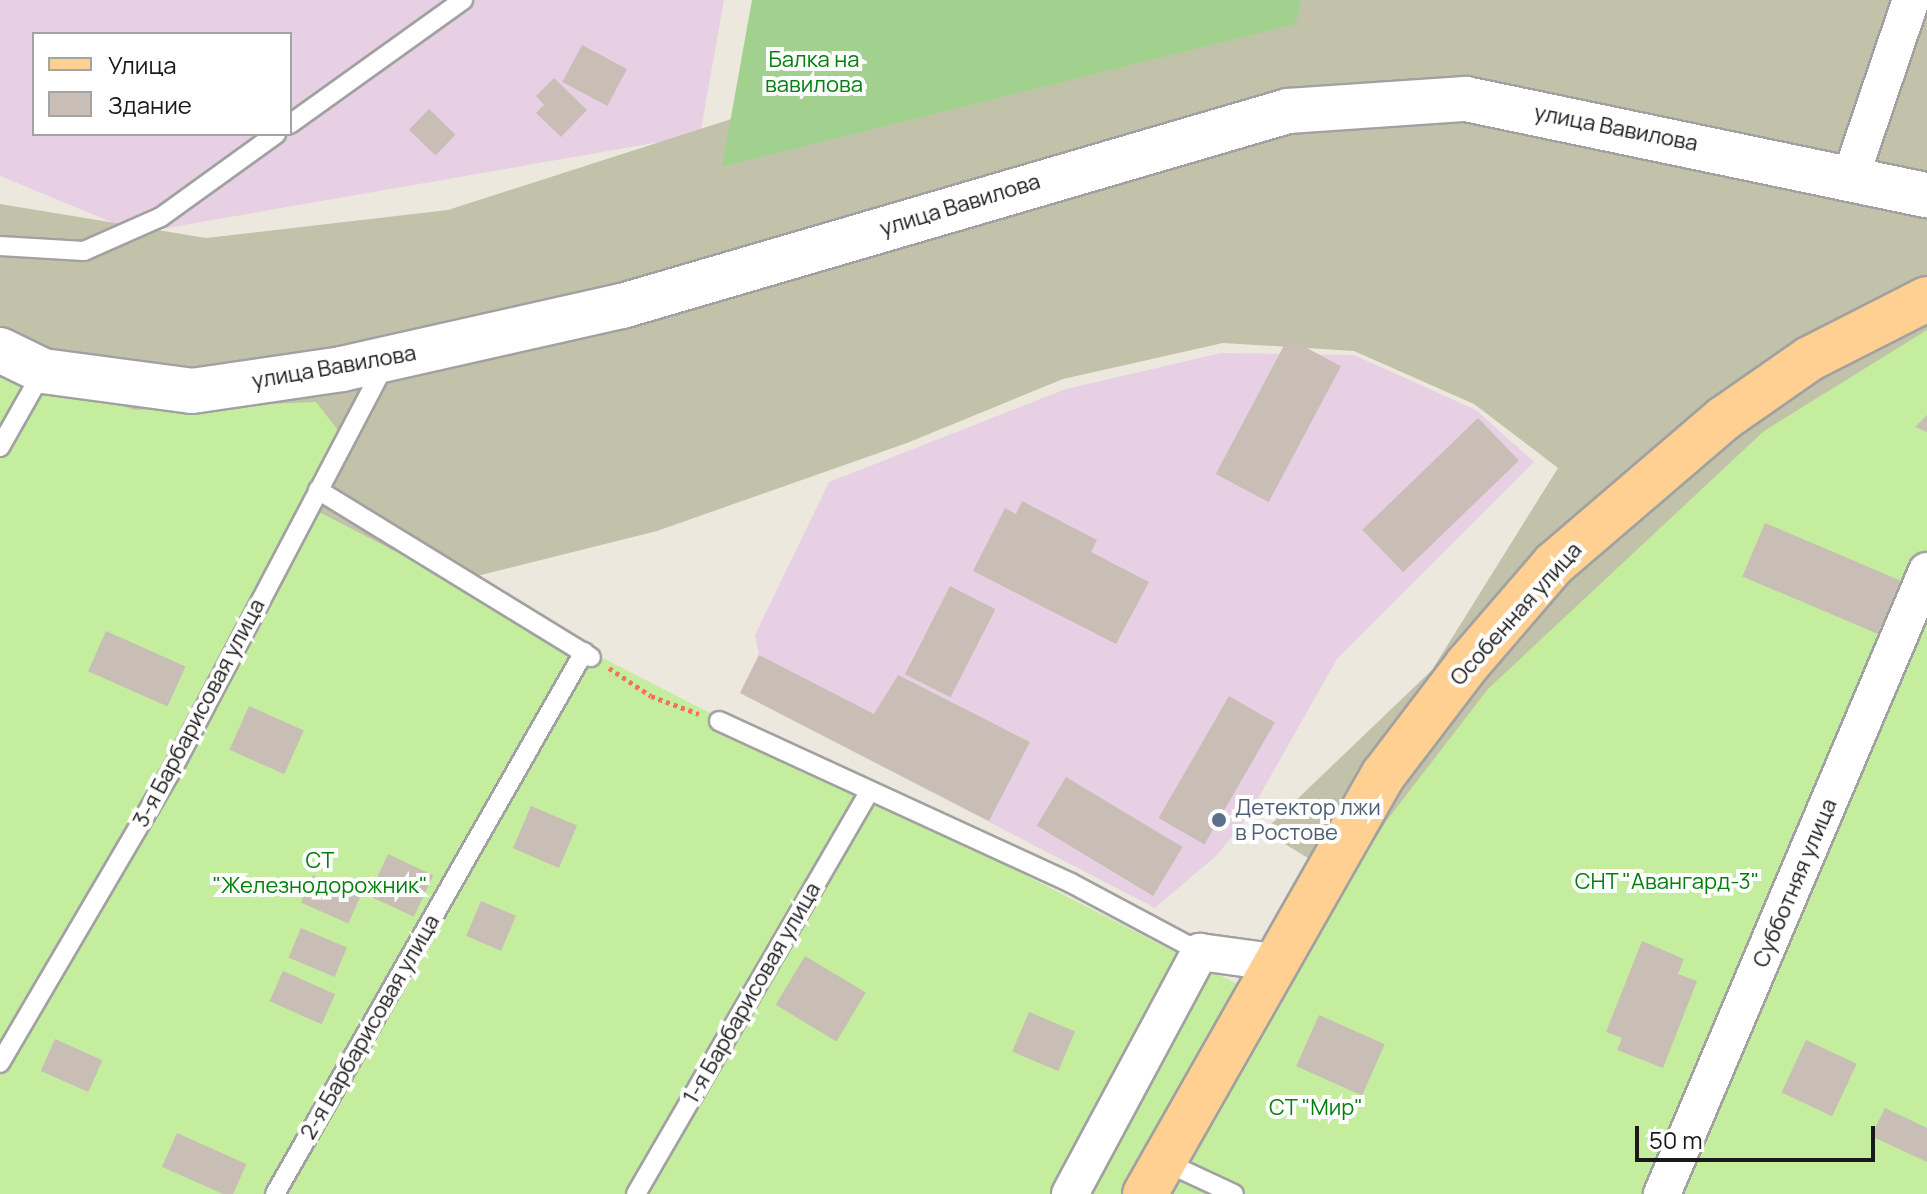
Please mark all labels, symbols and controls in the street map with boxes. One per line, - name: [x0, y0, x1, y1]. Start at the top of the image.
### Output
- legend: [32, 32, 292, 136]
- park label: Балка на вавилова: [765, 46, 863, 98]
- text: Улица: [108, 48, 177, 81]
- text: Здание: [108, 88, 192, 121]
- street label: улица Вавилова: [1532, 99, 1700, 157]
- street label: улица Вавилова: [877, 168, 1043, 242]
- street label: улица Вавилова: [250, 340, 418, 394]
- street label: Особенная улица: [1445, 537, 1587, 691]
- street label: 3-я Барбарисовая улица: [128, 594, 270, 832]
- place label: Детектор лжи в Ростове: [1235, 794, 1381, 846]
- street label: Субботняя улица: [1748, 795, 1842, 971]
- marker: Детектор лжи в Ростове: [1210, 811, 1228, 829]
- park label: СТ "Железнодорожник": [212, 847, 428, 898]
- park label: СНТ "Авангард-3": [1574, 869, 1760, 895]
- street label: 1-я Барбарисовая улица: [678, 878, 826, 1108]
- street label: 2-я Барбарисовая улица: [295, 910, 445, 1144]
- park label: СТ "Мир": [1269, 1095, 1363, 1121]
- scale bar: [1639, 1110, 1879, 1160]
- text: 50 m: [1649, 1123, 1703, 1156]

